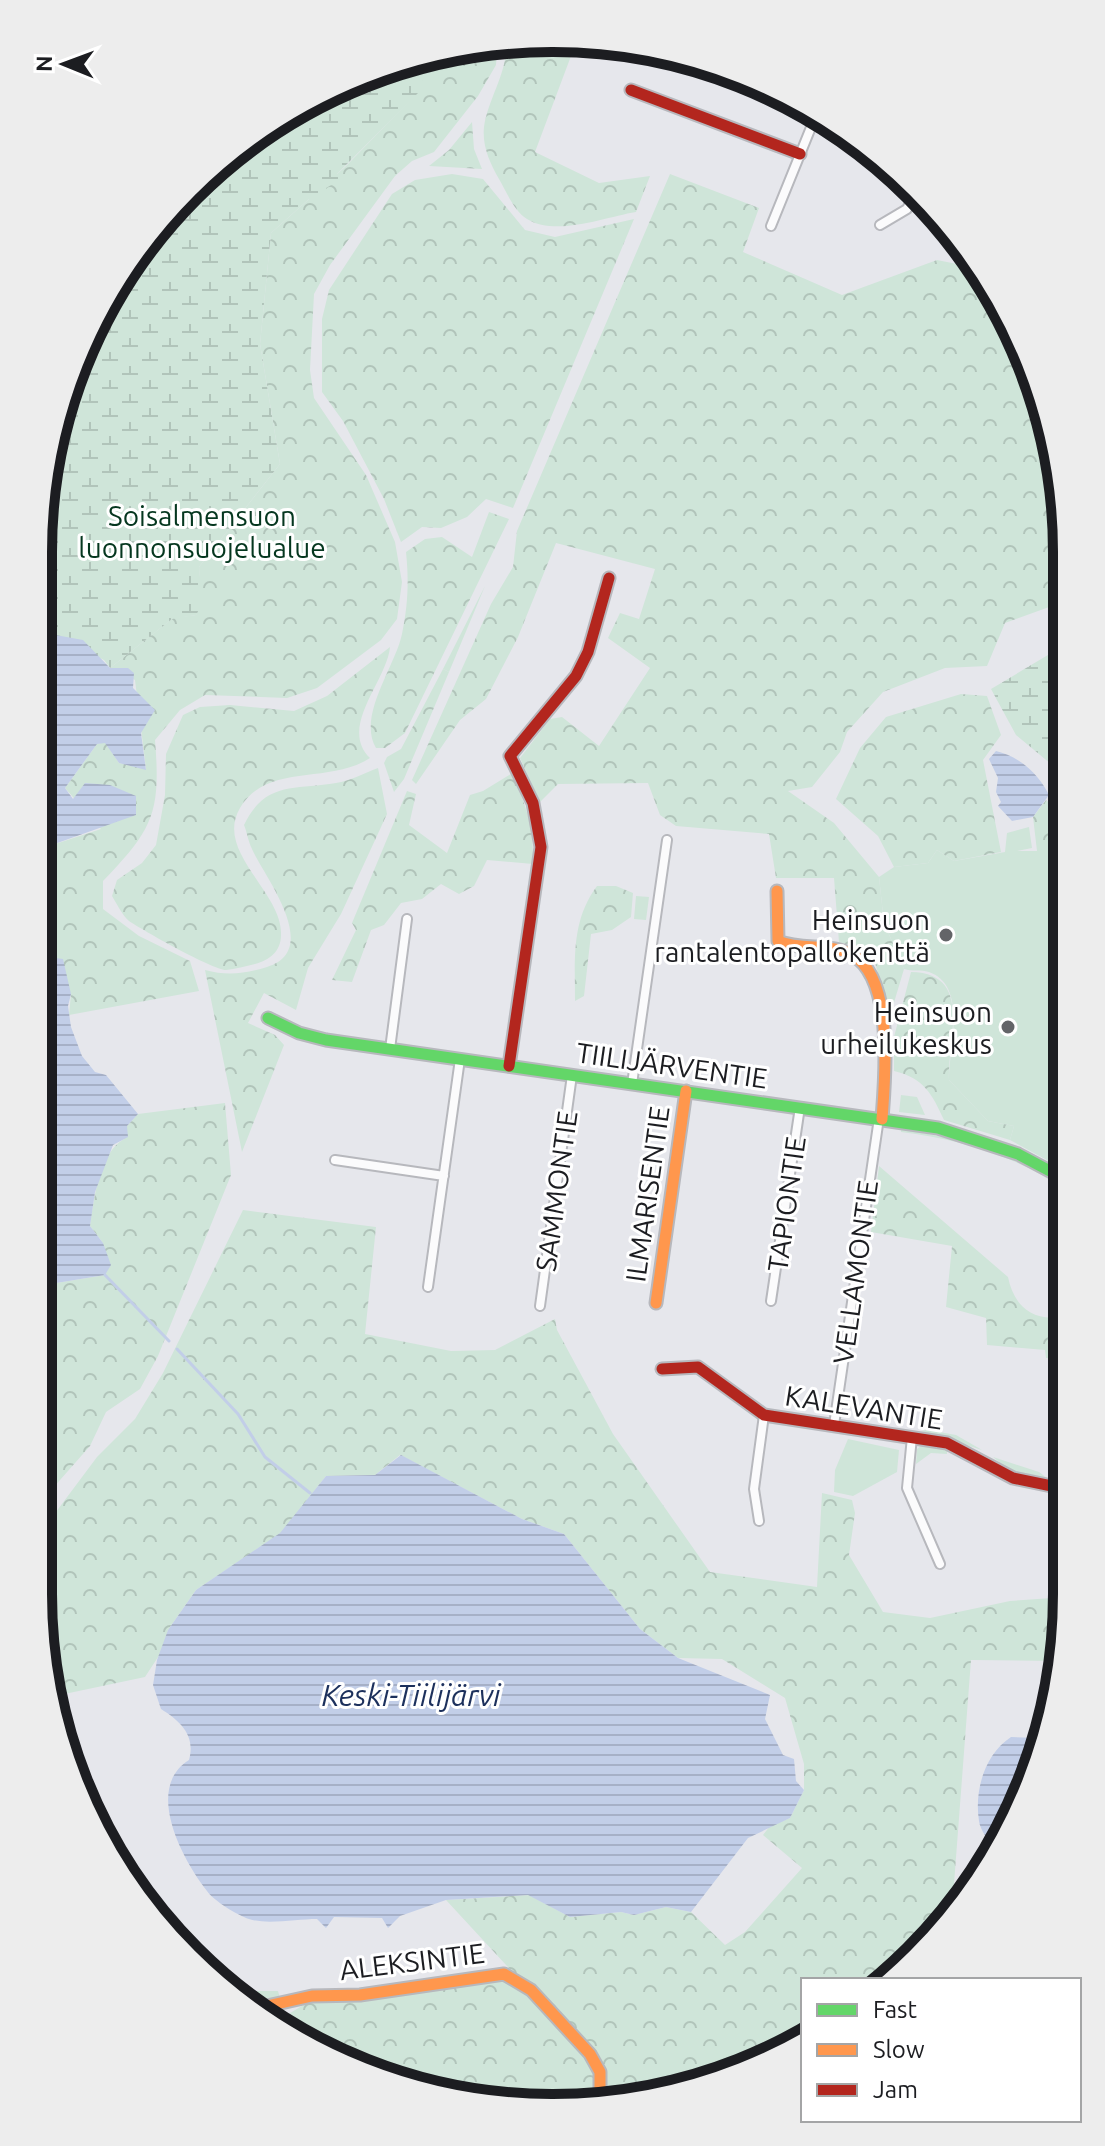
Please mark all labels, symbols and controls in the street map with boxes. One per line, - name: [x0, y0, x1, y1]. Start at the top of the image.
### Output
- north arrow: [24, 24, 104, 104]
- text: N: [31, 55, 56, 72]
- park label: Soisalmensuon luonnonsuojelualue: [78, 500, 326, 563]
- place label: Heinsuon rantalentopallokenttä: [654, 904, 930, 967]
- marker: Heinsuon rantalentopallokenttä: [937, 926, 955, 944]
- place label: Heinsuon urheilukeskus: [820, 996, 992, 1059]
- marker: Heinsuon urheilukeskus: [999, 1018, 1017, 1036]
- street label: TIILIJÄRVENTIE: [574, 1036, 770, 1094]
- street label: ILMARISENTIE: [619, 1104, 675, 1284]
- street label: SAMMONTIE: [529, 1109, 583, 1273]
- street label: TAPIONTIE: [761, 1134, 811, 1274]
- street label: VELLAMONTIE: [827, 1178, 883, 1366]
- street label: KALEVANTIE: [783, 1379, 945, 1435]
- water label: Keski-Tiilijärvi: [321, 1678, 502, 1712]
- street label: ALEKSINTIE: [338, 1937, 486, 1985]
- legend: [801, 1978, 1081, 2122]
- text: Fast: [873, 1996, 917, 2023]
- text: Slow: [873, 2036, 925, 2063]
- text: Jam: [873, 2076, 918, 2103]

